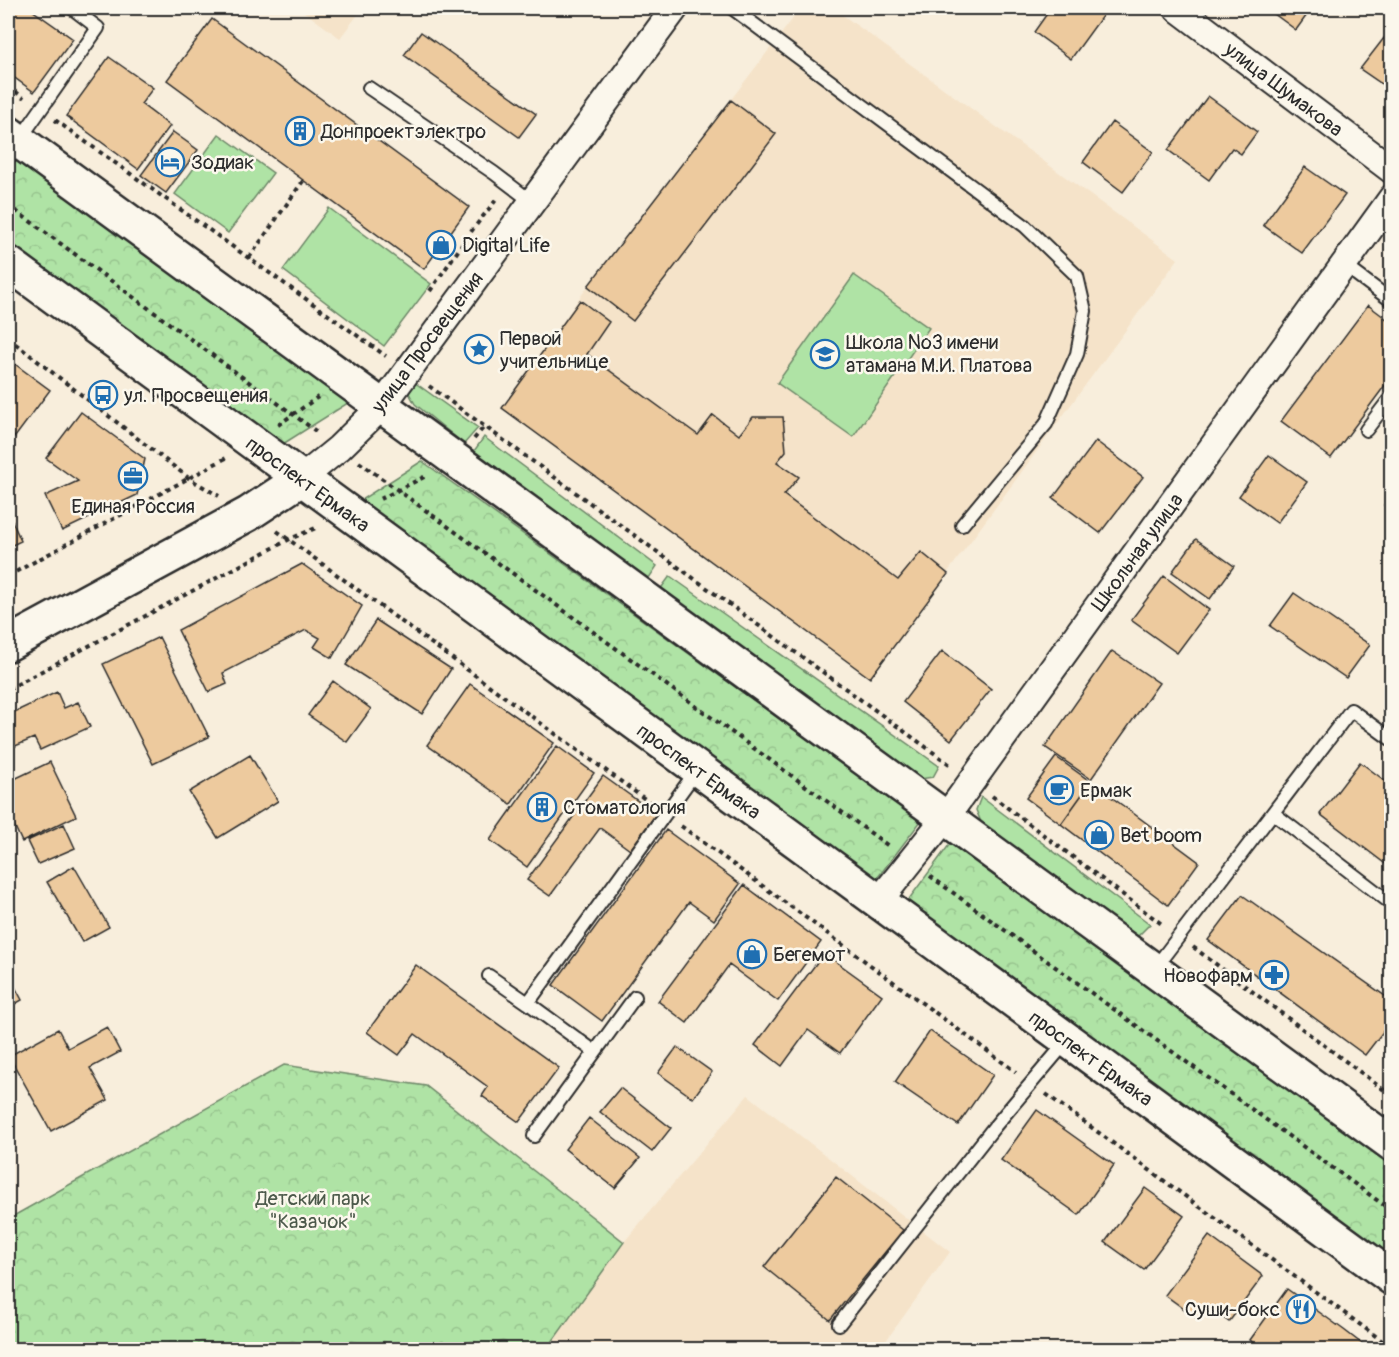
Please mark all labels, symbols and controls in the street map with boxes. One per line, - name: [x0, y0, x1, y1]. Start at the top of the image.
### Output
- street label: улица Шумакова: [1219, 36, 1348, 142]
- building icon: Донпроектэлектро: [284, 115, 316, 147]
- place label: Донпроектэлектро: [320, 119, 486, 144]
- hotel icon: Зодиак: [154, 146, 186, 178]
- place label: Зодиак: [191, 150, 254, 175]
- shop icon: Digital Life: [425, 229, 457, 261]
- place label: Digital Life: [462, 233, 550, 258]
- street label: улица Просвещения: [366, 267, 489, 419]
- place label: Первой учительнице: [499, 326, 609, 374]
- place label: Школа №3 имени атамана М.И. Платова: [846, 330, 1032, 378]
- place icon: Первой учительнице: [463, 333, 495, 365]
- school or university icon: Школа №3 имени атамана М.И. Платова: [809, 338, 841, 370]
- bus stop icon: ул. Просвещения: [87, 379, 119, 411]
- place label: ул. Просвещения: [123, 383, 268, 408]
- street label: проспект Ермака: [241, 431, 375, 538]
- office icon: Единая Россия: [117, 460, 149, 492]
- street label: Школьная улица: [1086, 488, 1189, 616]
- place label: Единая Россия: [71, 494, 195, 519]
- street label: проспект Ермака: [632, 718, 766, 825]
- cafe icon: Ермак: [1043, 774, 1075, 806]
- place label: Ермак: [1080, 778, 1133, 803]
- building icon: Стоматология: [526, 791, 558, 823]
- place label: Стоматология: [563, 795, 686, 820]
- shop icon: Bet boom: [1083, 819, 1115, 851]
- place label: Bet boom: [1120, 823, 1202, 848]
- shop icon: Бегемот: [736, 938, 768, 970]
- place label: Бегемот: [773, 942, 845, 967]
- pharmacy icon: Новофарм: [1258, 959, 1290, 991]
- place label: Новофарм: [1163, 963, 1253, 988]
- street label: проспект Ермака: [1024, 1005, 1158, 1112]
- park label: Детский парк "Казачок": [255, 1186, 370, 1234]
- restaurant icon: Суши-бокс: [1285, 1293, 1317, 1325]
- place label: Суши-бокс: [1185, 1297, 1280, 1322]

